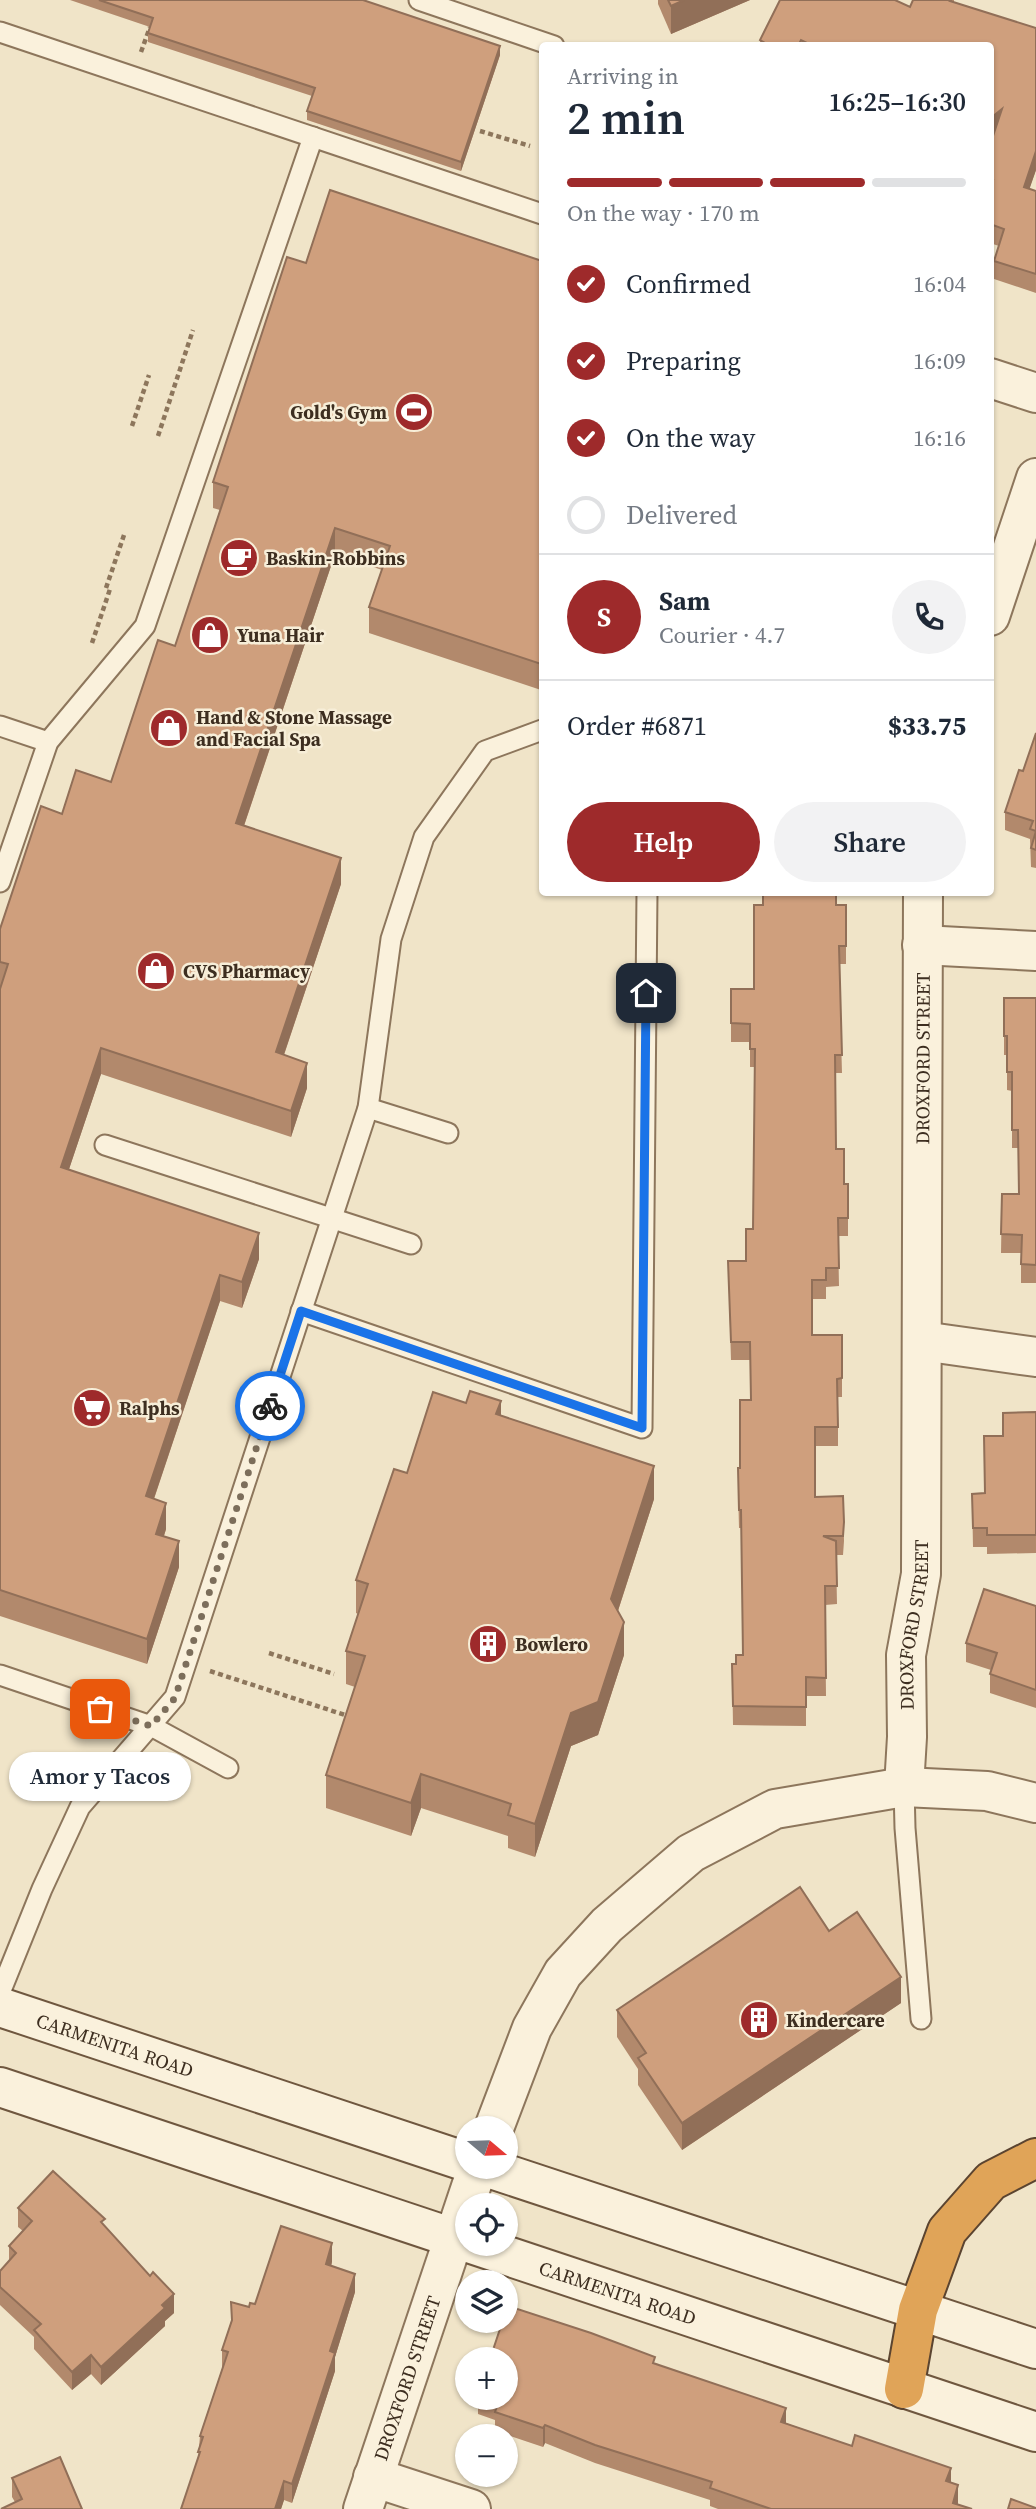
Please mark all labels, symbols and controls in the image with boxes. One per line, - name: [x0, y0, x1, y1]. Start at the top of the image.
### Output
- text: Arriving in: [567, 60, 679, 92]
- text: 16:25–16:30: [829, 84, 966, 120]
- text: 2 min: [567, 86, 685, 149]
- text: On the way · 170 m: [567, 197, 760, 229]
- icon: check: [567, 265, 605, 303]
- text: Confirmed: [626, 266, 751, 302]
- text: 16:04: [913, 268, 966, 300]
- icon: check: [567, 342, 605, 380]
- text: Preparing: [626, 343, 741, 379]
- text: 16:09: [913, 345, 966, 377]
- sports icon: Gold's Gym: [393, 391, 435, 433]
- place label: Gold's Gym: [290, 399, 387, 425]
- icon: check: [567, 419, 605, 457]
- text: On the way: [626, 420, 755, 456]
- text: 16:16: [913, 422, 966, 454]
- text: Delivered: [626, 497, 737, 533]
- cafe icon: Baskin-Robbins: [218, 537, 260, 579]
- place label: Baskin-Robbins: [266, 545, 405, 571]
- button: phone: [892, 580, 966, 654]
- text: Sam: [659, 583, 710, 619]
- text: S: [597, 599, 611, 635]
- shop icon: Yuna Hair: [189, 614, 231, 656]
- text: Courier · 4.7: [659, 619, 785, 651]
- place label: Yuna Hair: [237, 622, 324, 648]
- place label: Hand & Stone Massage and Facial Spa: [196, 704, 392, 752]
- shop icon: Hand & Stone Massage and Facial Spa: [148, 707, 190, 749]
- text: Order #6871: [567, 708, 707, 744]
- text: $33.75: [888, 708, 966, 744]
- button: Help: [567, 802, 760, 882]
- button: Share: [774, 802, 966, 882]
- shop icon: CVS Pharmacy: [135, 950, 177, 992]
- place label: CVS Pharmacy: [183, 958, 311, 984]
- pin: [616, 963, 676, 1023]
- street label: DROXFORD STREET: [909, 972, 936, 1145]
- icon: home: [627, 974, 665, 1012]
- courier: [235, 1371, 305, 1441]
- supermarket icon: Ralphs: [71, 1387, 113, 1429]
- icon: bike: [251, 1387, 289, 1425]
- place label: Ralphs: [119, 1395, 180, 1421]
- street label: DROXFORD STREET: [892, 1539, 934, 1710]
- building icon: Bowlero: [467, 1623, 509, 1665]
- place label: Bowlero: [515, 1631, 588, 1657]
- pin: [70, 1679, 130, 1739]
- icon: bag: [81, 1690, 119, 1728]
- callout: Amor y Tacos: [9, 1751, 191, 1800]
- text: Amor y Tacos: [30, 1760, 170, 1792]
- building icon: Kindercare: [738, 1999, 780, 2041]
- street label: CARMENITA ROAD: [33, 2007, 197, 2083]
- place label: Kindercare: [786, 2007, 885, 2033]
- north arrow: [455, 2116, 518, 2179]
- map controls: [455, 2116, 518, 2487]
- button: locate: [455, 2193, 518, 2256]
- street label: CARMENITA ROAD: [536, 2254, 700, 2331]
- button: layers: [455, 2270, 518, 2333]
- street label: DROXFORD STREET: [367, 2292, 447, 2464]
- button: +: [455, 2347, 518, 2410]
- button: −: [455, 2424, 518, 2487]

